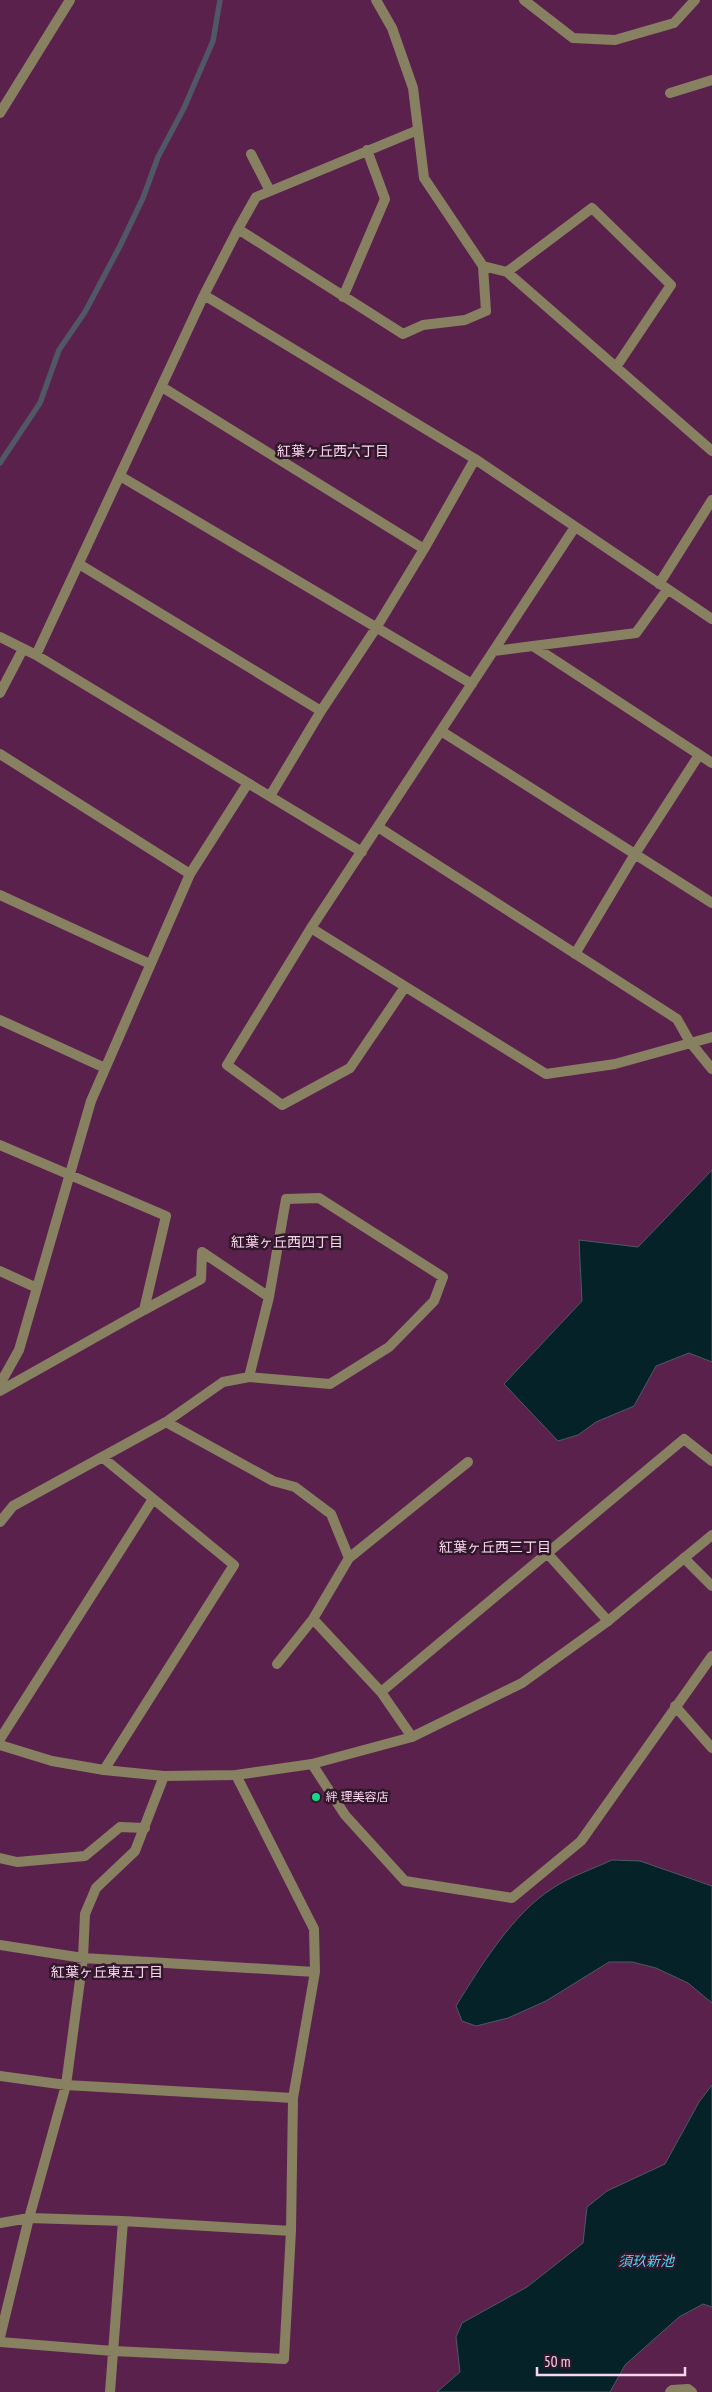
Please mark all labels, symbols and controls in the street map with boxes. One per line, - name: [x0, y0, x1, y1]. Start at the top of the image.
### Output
- district label: 紅葉ヶ丘西六丁目: [277, 442, 389, 460]
- district label: 紅葉ヶ丘西四丁目: [231, 1233, 343, 1251]
- district label: 紅葉ヶ丘西三丁目: [439, 1538, 551, 1556]
- place label: 絆 理美容店: [326, 1789, 389, 1804]
- marker: 絆 理美容店: [310, 1791, 322, 1803]
- district label: 紅葉ヶ丘東五丁目: [51, 1963, 163, 1981]
- water label: 須玖新池: [618, 2252, 676, 2270]
- scale bar: [537, 2344, 684, 2376]
- text: 50 m: [544, 2352, 570, 2371]

